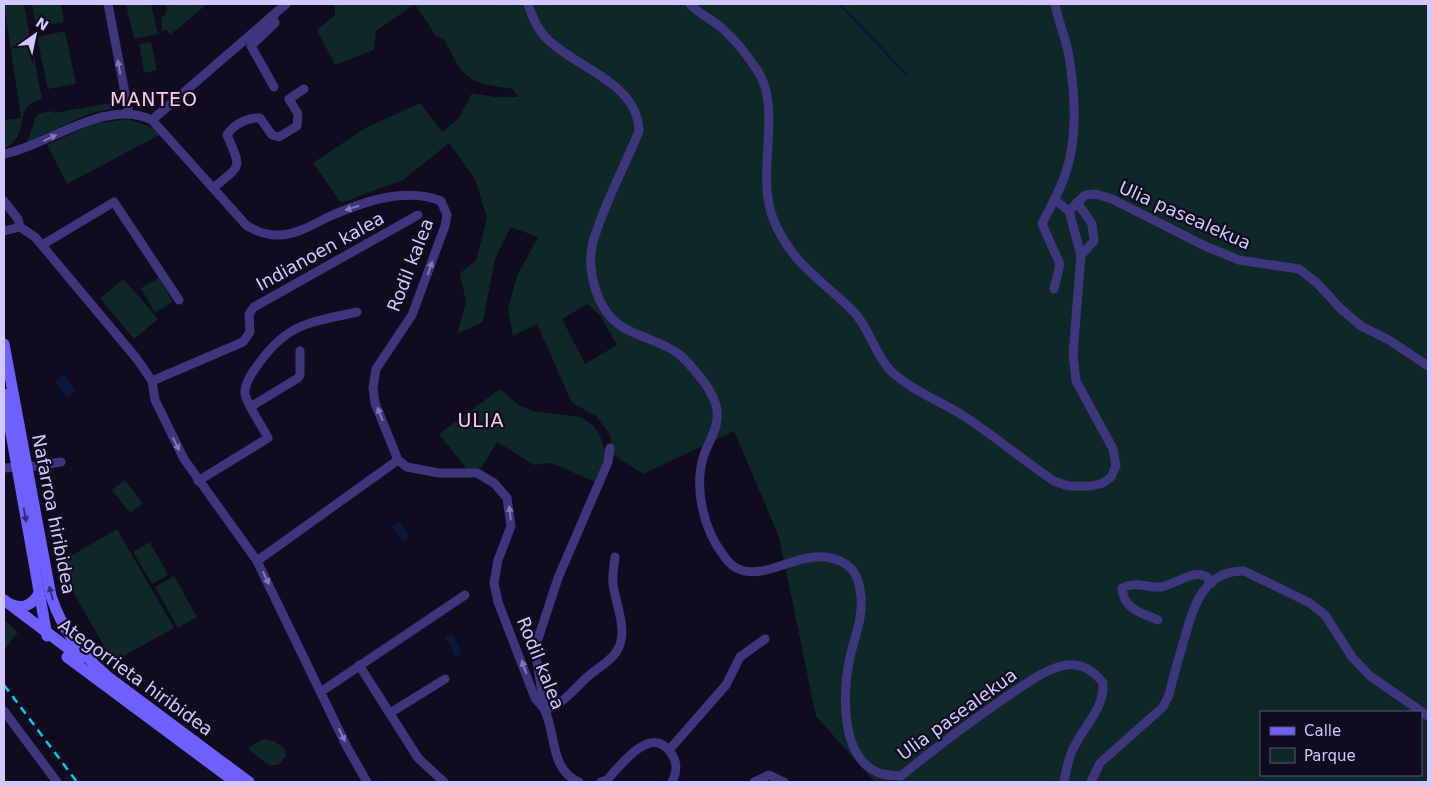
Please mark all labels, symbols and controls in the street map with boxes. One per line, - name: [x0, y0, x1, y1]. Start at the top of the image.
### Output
- north arrow: [10, 10, 60, 60]
- text: N: [33, 14, 51, 34]
- one-way arrow: [115, 59, 123, 74]
- district label: MANTEO: [110, 88, 198, 110]
- one-way arrow: [43, 134, 57, 142]
- street label: Ulia pasealekua: [1116, 176, 1254, 254]
- one-way arrow: [344, 204, 359, 212]
- street label: Indianoen kalea: [252, 207, 388, 295]
- street label: Rodil kalea: [383, 215, 437, 315]
- one-way arrow: [427, 260, 435, 275]
- one-way arrow: [375, 407, 383, 422]
- district label: ULIA: [457, 409, 505, 431]
- street label: Nafarroa hiribidea: [28, 432, 80, 596]
- one-way arrow: [172, 436, 180, 451]
- one-way arrow: [506, 505, 514, 521]
- one-way arrow: [21, 507, 29, 523]
- one-way arrow: [262, 571, 270, 585]
- one-way arrow: [46, 585, 54, 600]
- street label: Ategorrieta hiribidea: [55, 614, 217, 740]
- street label: Rodil kalea: [513, 614, 569, 712]
- one-way arrow: [520, 659, 528, 674]
- street label: Ulia pasealekua: [893, 664, 1021, 764]
- legend: [1260, 711, 1422, 776]
- text: Calle: [1304, 722, 1341, 740]
- one-way arrow: [338, 728, 346, 742]
- text: Parque: [1304, 747, 1356, 765]

